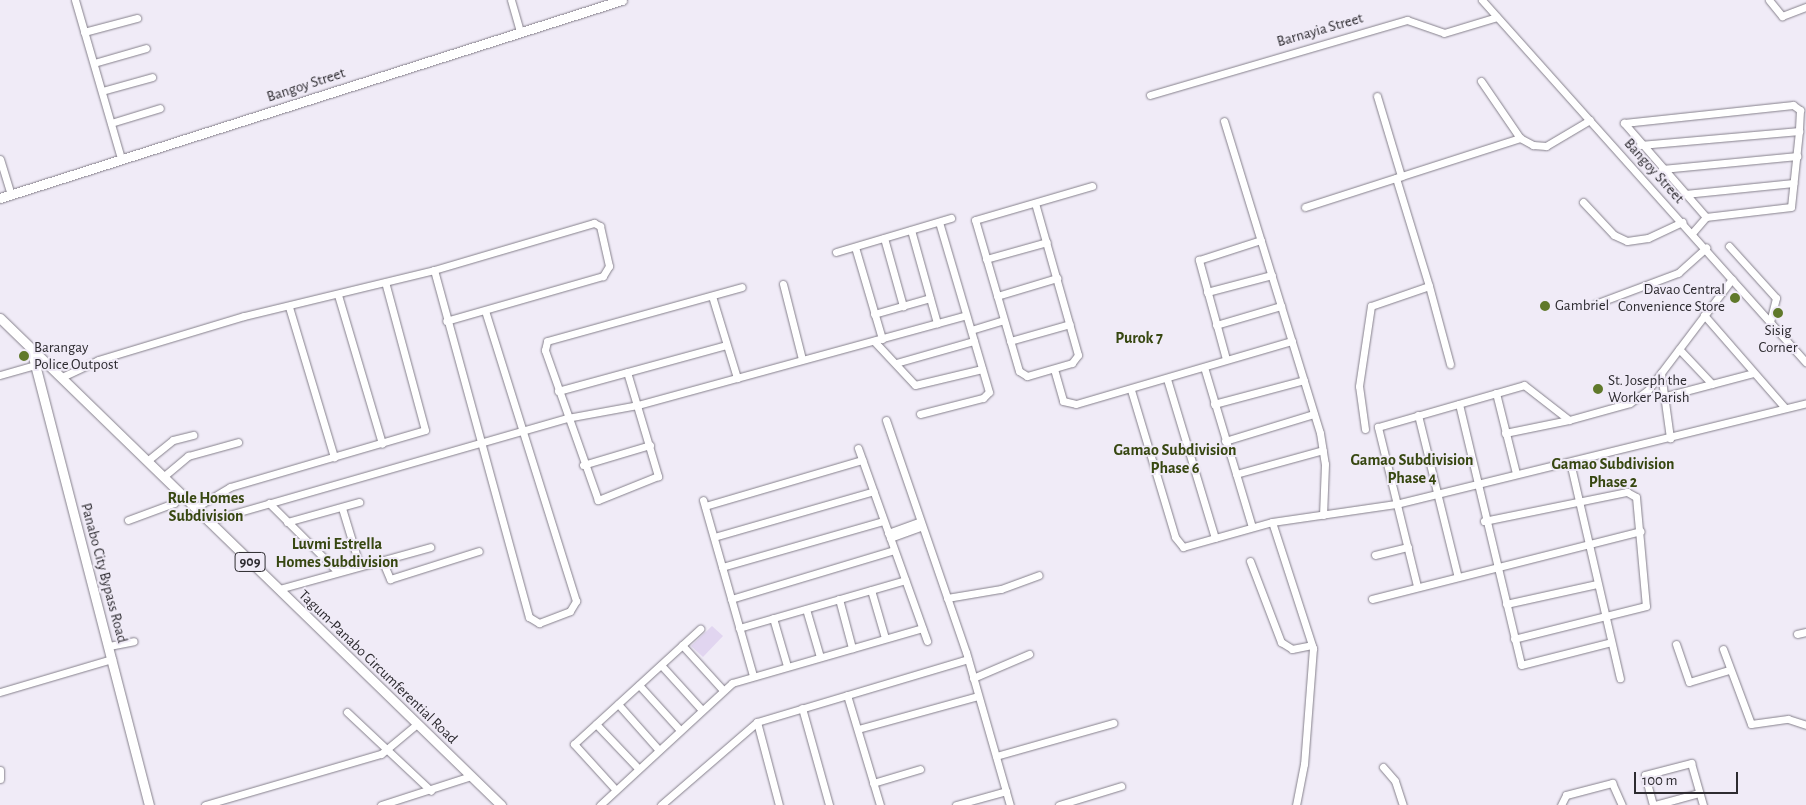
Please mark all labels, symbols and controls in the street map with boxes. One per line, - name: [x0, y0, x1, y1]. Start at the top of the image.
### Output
- street label: Barnayia Street: [1275, 9, 1365, 51]
- street label: Bangoy Street: [265, 64, 347, 106]
- street label: Bangoy Street: [1620, 135, 1688, 207]
- place label: Davao Central Convenience Store: [1618, 280, 1725, 315]
- marker: Davao Central Convenience Store: [1729, 292, 1741, 304]
- place label: Gambriel: [1555, 297, 1609, 315]
- marker: Gambriel: [1539, 300, 1551, 312]
- marker: Sisig Corner: [1772, 307, 1784, 319]
- place label: Sisig Corner: [1758, 321, 1798, 356]
- district label: Purok 7: [1115, 328, 1163, 348]
- place label: Barangay Police Outpost: [34, 338, 118, 373]
- marker: Barangay Police Outpost: [18, 350, 30, 362]
- place label: St. Joseph the Worker Parish: [1608, 371, 1690, 406]
- marker: St. Joseph the Worker Parish: [1592, 383, 1604, 395]
- district label: Gamao Subdivision Phase 6: [1113, 440, 1237, 478]
- district label: Gamao Subdivision Phase 4: [1350, 450, 1474, 488]
- district label: Gamao Subdivision Phase 2: [1551, 454, 1675, 492]
- district label: Rule Homes Subdivision: [168, 488, 244, 526]
- street label: Panabo City Bypass Road: [77, 501, 131, 645]
- district label: Luvmi Estrella Homes Subdivision: [276, 534, 398, 572]
- road number: 909: [234, 550, 266, 574]
- street label: Tagum-Panabo Circumferential Road: [295, 586, 461, 748]
- scale bar: [1636, 762, 1740, 794]
- text: 100 m: [1642, 773, 1677, 788]

